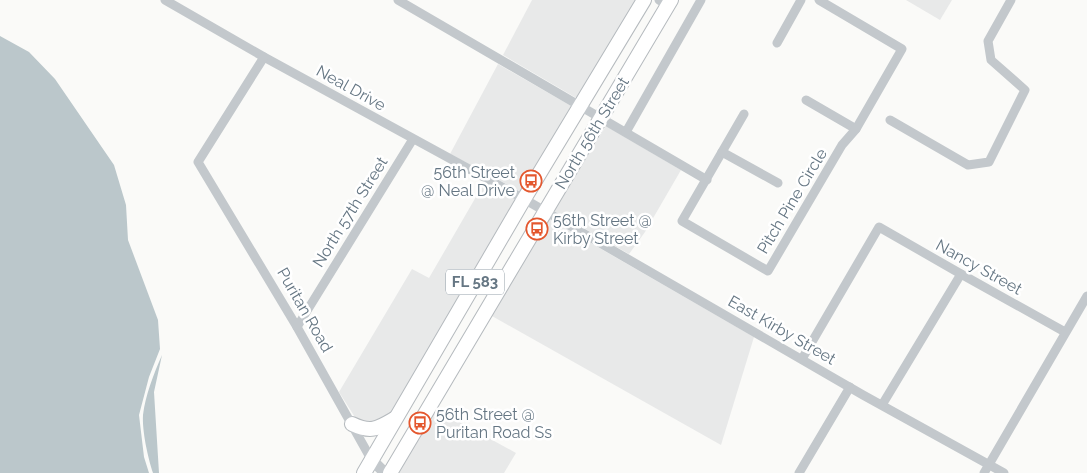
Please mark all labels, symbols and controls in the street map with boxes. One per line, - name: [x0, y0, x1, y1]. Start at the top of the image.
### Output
- street label: Neal Drive: [313, 61, 389, 115]
- street label: North 56th Street: [551, 73, 633, 193]
- street label: Pitch Pine Circle: [753, 145, 831, 257]
- street label: North 57th Street: [308, 153, 392, 271]
- place label: 56th Street @ Neal Drive: [421, 163, 516, 200]
- bus stop icon: 56th Street @ Neal Drive: [519, 169, 543, 193]
- place label: 56th Street @ Kirby Street: [553, 211, 652, 248]
- bus stop icon: 56th Street @ Kirby Street: [525, 217, 549, 241]
- street label: Nancy Street: [933, 236, 1026, 299]
- street label: Puritan Road: [273, 264, 337, 356]
- road number: FL 583: [446, 270, 504, 294]
- street label: East Kirby Street: [725, 291, 840, 369]
- place label: 56th Street @ Puritan Road Ss: [436, 405, 552, 442]
- bus stop icon: 56th Street @ Puritan Road Ss: [408, 411, 432, 435]

